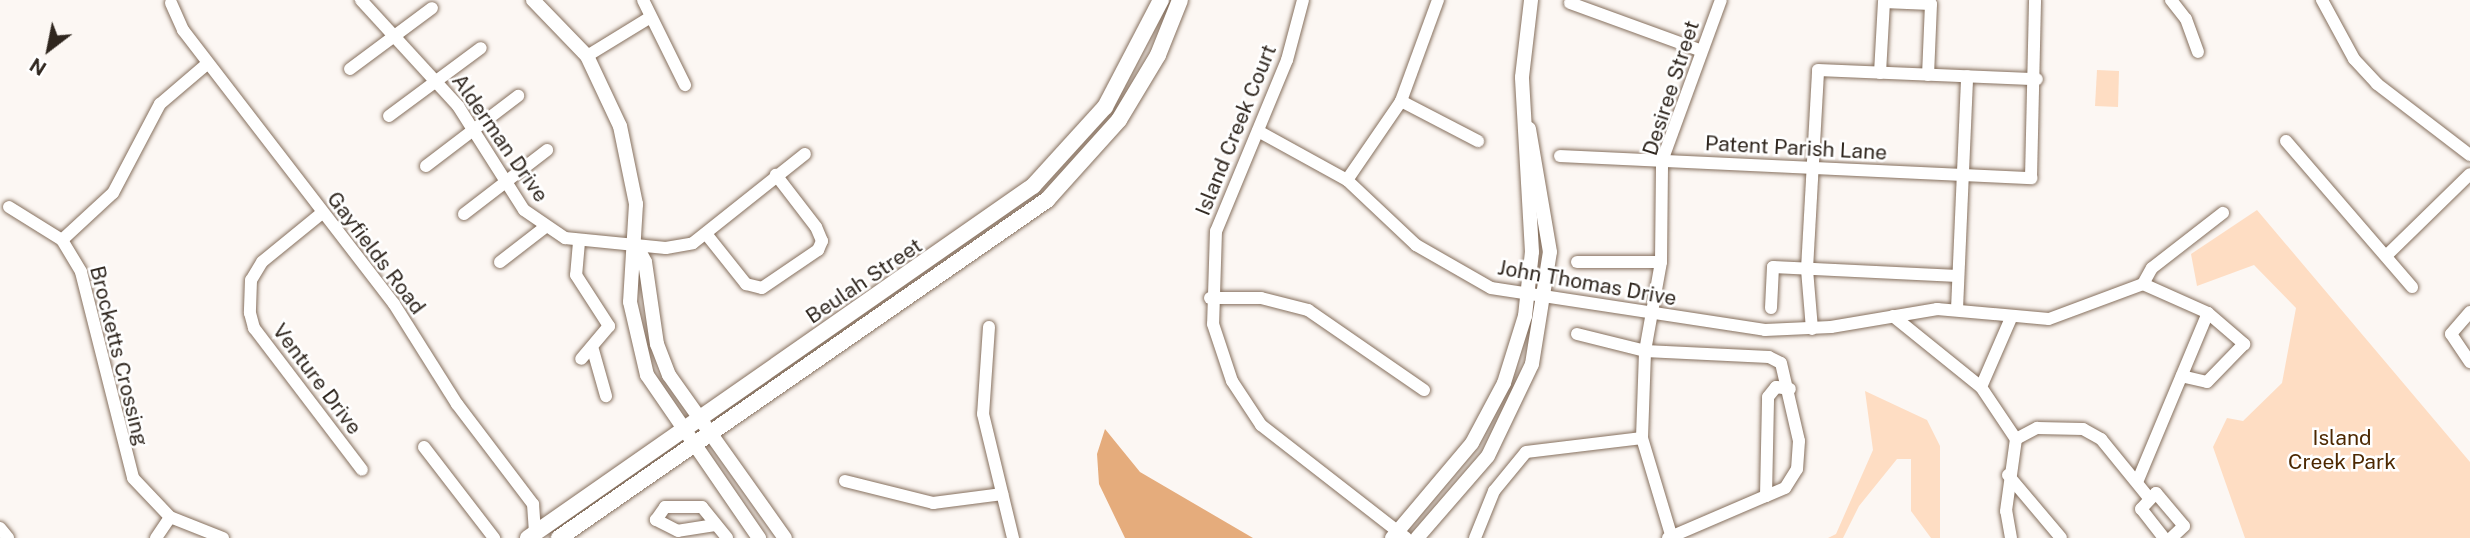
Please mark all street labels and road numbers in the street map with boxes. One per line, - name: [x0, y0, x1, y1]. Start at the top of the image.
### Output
- street label: Desiree Street: [1637, 17, 1705, 159]
- street label: Island Creek Court: [1190, 41, 1282, 219]
- street label: Alderman Drive: [446, 69, 554, 207]
- street label: Patent Parish Lane: [1704, 131, 1888, 165]
- street label: Gayfields Road: [322, 187, 430, 319]
- street label: Beulah Street: [801, 233, 927, 329]
- street label: John Thomas Drive: [1495, 255, 1679, 311]
- street label: Brocketts Crossing: [84, 263, 154, 449]
- street label: Venture Drive: [267, 319, 367, 439]

